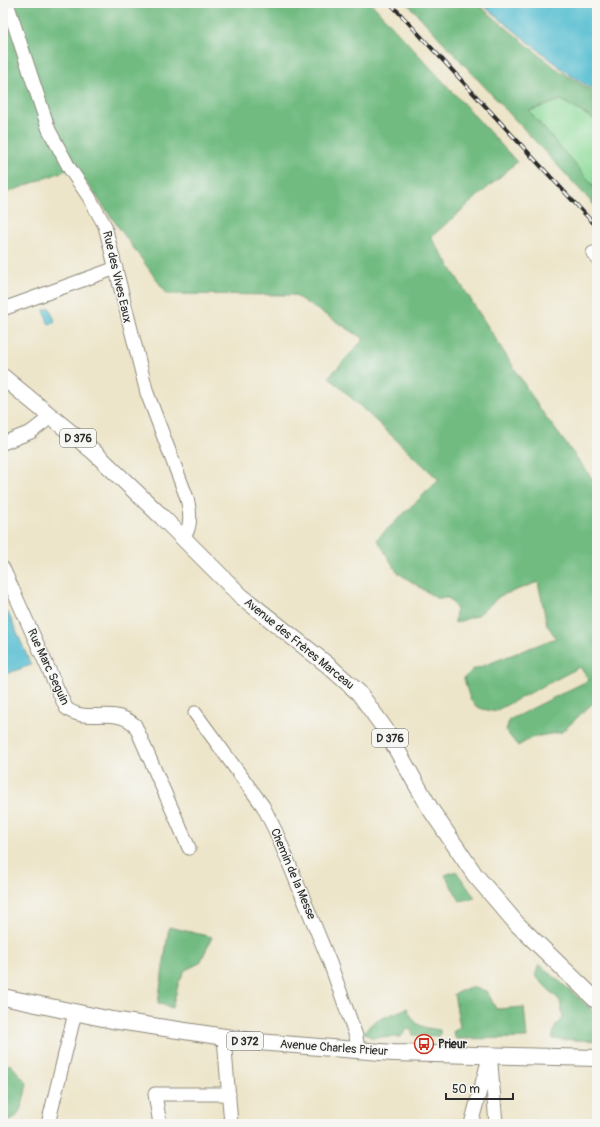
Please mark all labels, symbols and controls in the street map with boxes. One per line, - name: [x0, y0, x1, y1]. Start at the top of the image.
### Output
- street label: Rue des Vives Eaux: [99, 230, 135, 324]
- road number: D 376: [60, 429, 96, 447]
- street label: Avenue des Frères Marceau: [241, 595, 357, 693]
- street label: Rue Marc Seguin: [24, 626, 72, 708]
- road number: D 376: [372, 729, 408, 747]
- street label: Chemin de la Messe: [267, 826, 319, 922]
- road number: D 372: [227, 1032, 263, 1050]
- bus stop icon: Prieur: [413, 1033, 435, 1055]
- street label: Avenue Charles Prieur: [280, 1037, 389, 1059]
- place label: Prieur: [438, 1037, 468, 1052]
- scale bar: [446, 1075, 513, 1101]
- text: 50 m: [452, 1082, 480, 1097]

